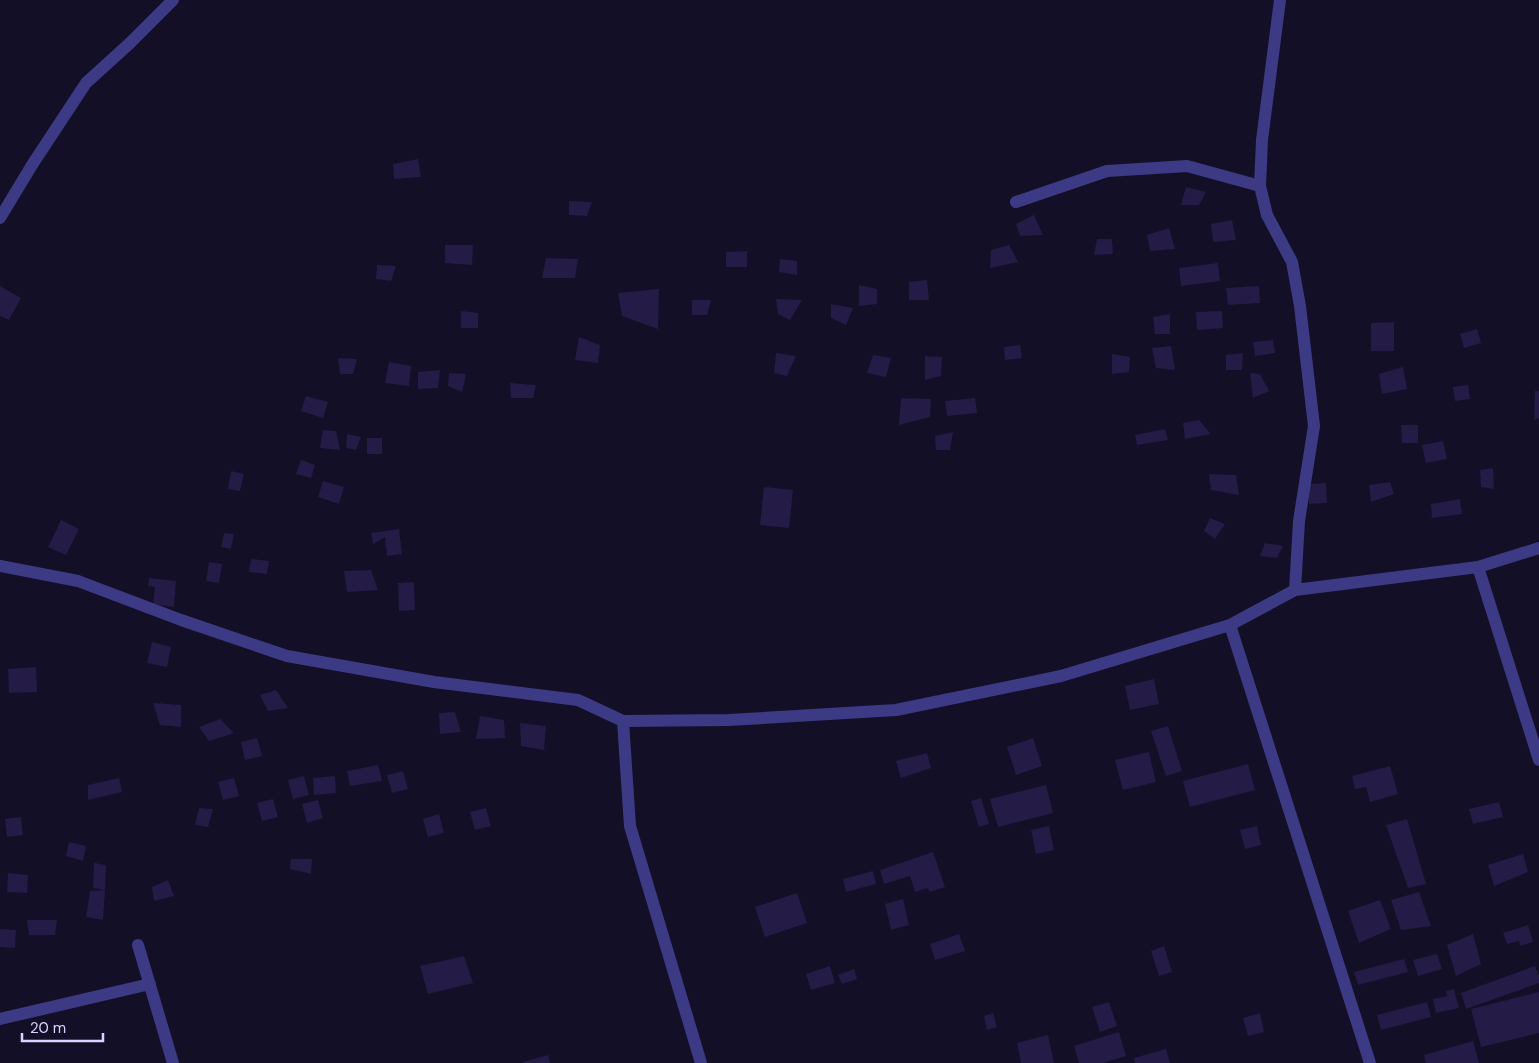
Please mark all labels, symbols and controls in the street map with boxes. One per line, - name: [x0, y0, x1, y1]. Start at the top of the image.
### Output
- scale bar: [22, 1010, 104, 1042]
- text: 20 m: [30, 1018, 66, 1038]

